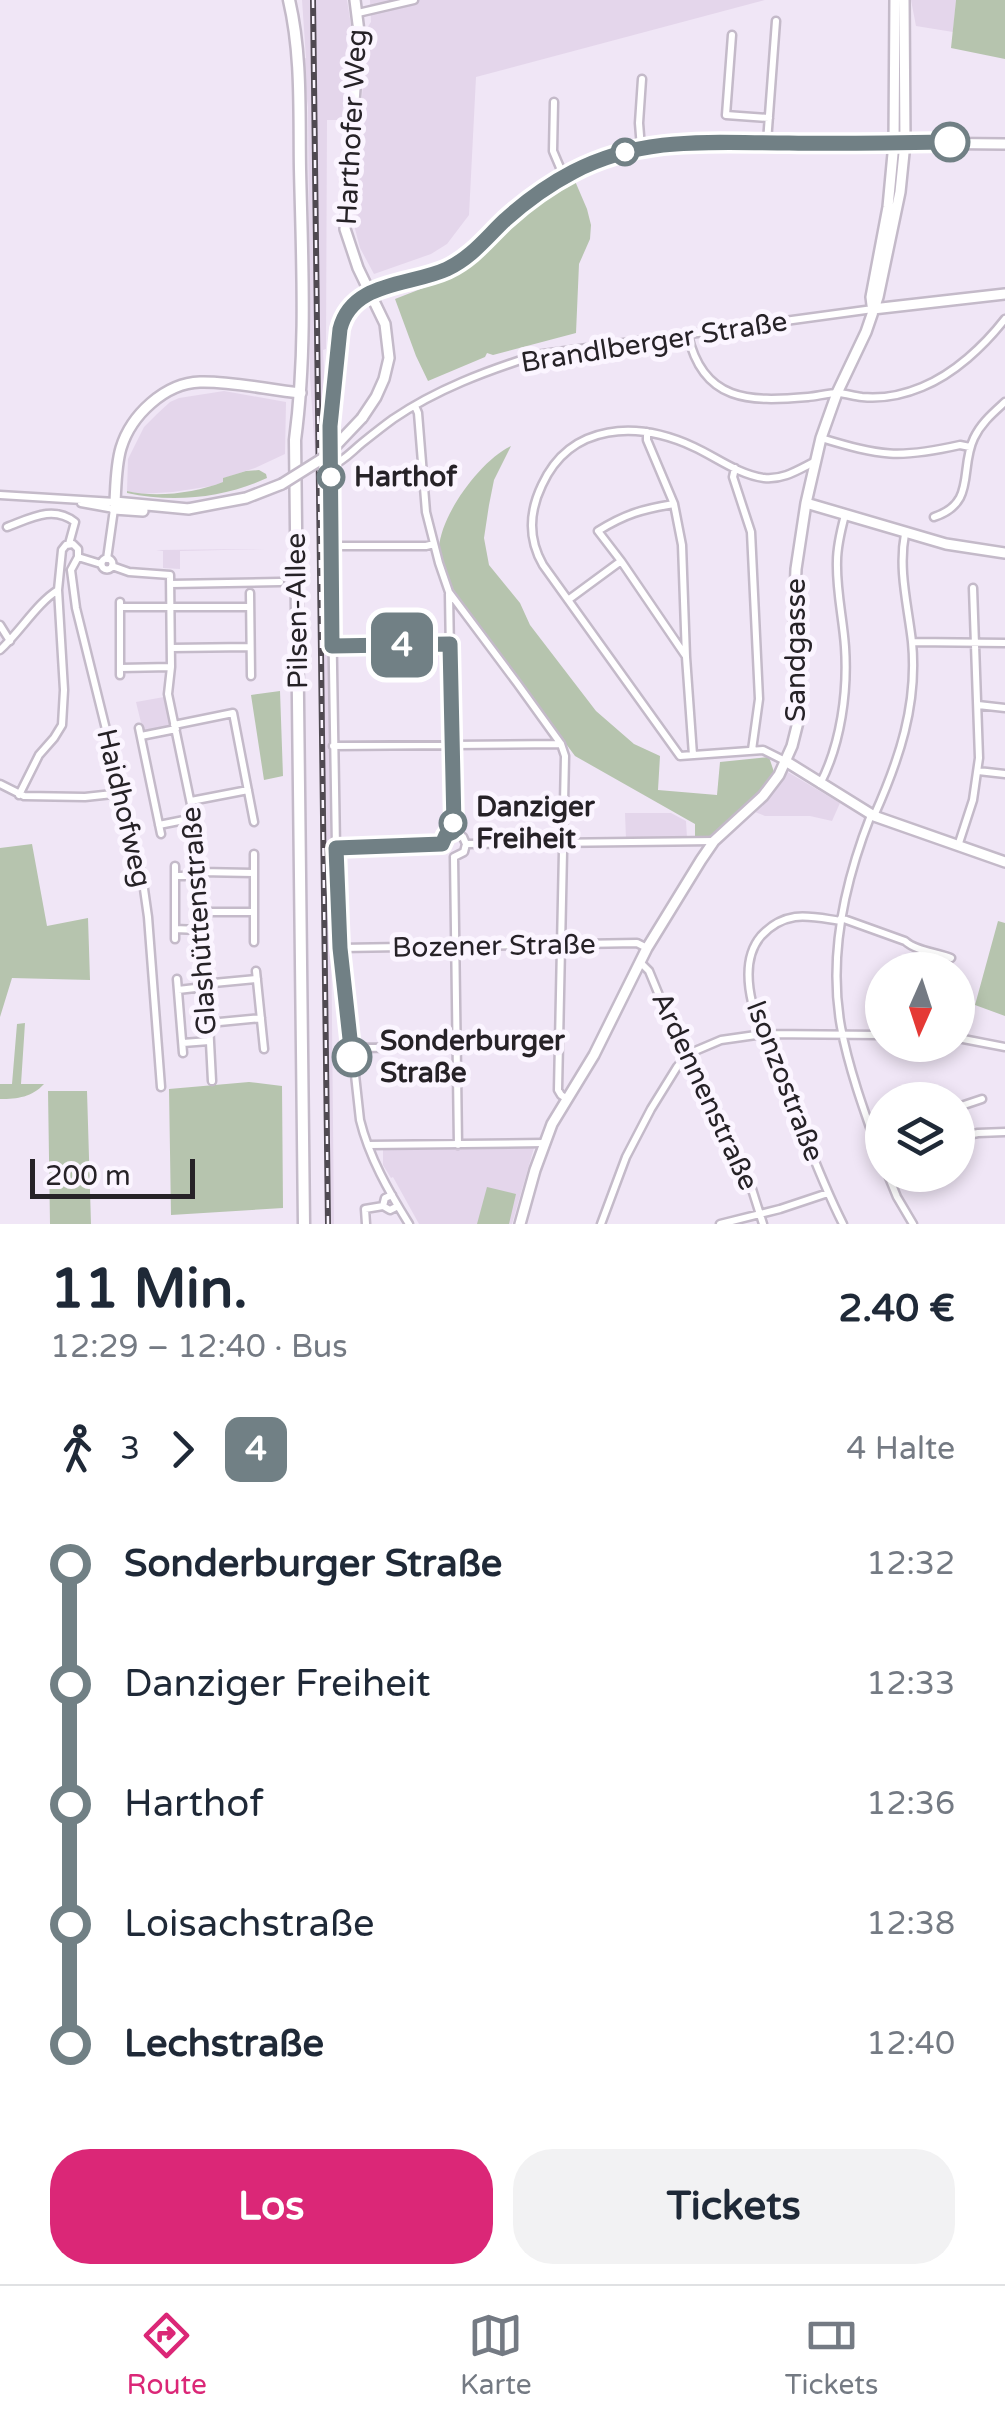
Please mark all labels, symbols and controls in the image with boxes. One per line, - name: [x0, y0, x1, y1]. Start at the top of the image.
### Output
- street label: Harthofer Weg: [330, 28, 374, 226]
- unlabelled marker: [931, 123, 969, 161]
- unlabelled marker: [612, 139, 638, 165]
- street label: Brandlberger Straße: [518, 304, 790, 380]
- place label: Harthof: [354, 460, 458, 494]
- marker: Harthof: [318, 464, 344, 490]
- street label: Pilsen-Allee: [279, 533, 315, 689]
- street label: Sandgasse: [779, 578, 813, 722]
- line badge: 4: [370, 612, 434, 678]
- text: 4: [391, 624, 413, 666]
- street label: Haidhofweg: [89, 725, 159, 891]
- place label: Danziger Freiheit: [476, 790, 596, 856]
- street label: Glashüttenstraße: [174, 806, 224, 1036]
- marker: Danziger Freiheit: [440, 810, 466, 836]
- street label: Bozener Straße: [392, 927, 596, 965]
- north arrow: [865, 952, 975, 1062]
- map controls: [865, 952, 975, 1192]
- street label: Ardennenstraße: [644, 986, 766, 1196]
- street label: Isonzostraße: [739, 996, 831, 1166]
- place label: Sonderburger Straße: [380, 1024, 566, 1090]
- marker: Sonderburger Straße: [333, 1038, 371, 1076]
- button: layers: [865, 1082, 975, 1192]
- scale bar: [30, 1154, 195, 1198]
- text: 200 m: [45, 1159, 131, 1193]
- text: 11 Min.: [50, 1257, 247, 1323]
- text: 2.40 €: [838, 1286, 955, 1332]
- text: 12:29 – 12:40 · Bus: [50, 1328, 348, 1366]
- icon: walk: [50, 1422, 105, 1477]
- icon: forward: [155, 1422, 210, 1477]
- text: 4: [245, 1428, 267, 1470]
- text: 3: [120, 1430, 140, 1468]
- text: 4 Halte: [846, 1430, 955, 1468]
- text: Sonderburger Straße: [124, 1541, 502, 1587]
- text: 12:32: [866, 1545, 955, 1583]
- text: Danziger Freiheit: [124, 1661, 431, 1707]
- text: 12:33: [866, 1665, 955, 1703]
- text: Harthof: [124, 1781, 264, 1827]
- text: 12:36: [866, 1785, 955, 1823]
- text: Loisachstraße: [124, 1901, 375, 1947]
- text: 12:38: [866, 1905, 955, 1943]
- text: Lechstraße: [124, 2021, 324, 2067]
- text: 12:40: [866, 2025, 955, 2063]
- button: Los: [50, 2149, 493, 2264]
- button: Tickets: [513, 2149, 955, 2264]
- tab: Route: [127, 2308, 207, 2402]
- tab: Karte: [460, 2308, 532, 2402]
- tab: Tickets: [785, 2308, 878, 2402]

